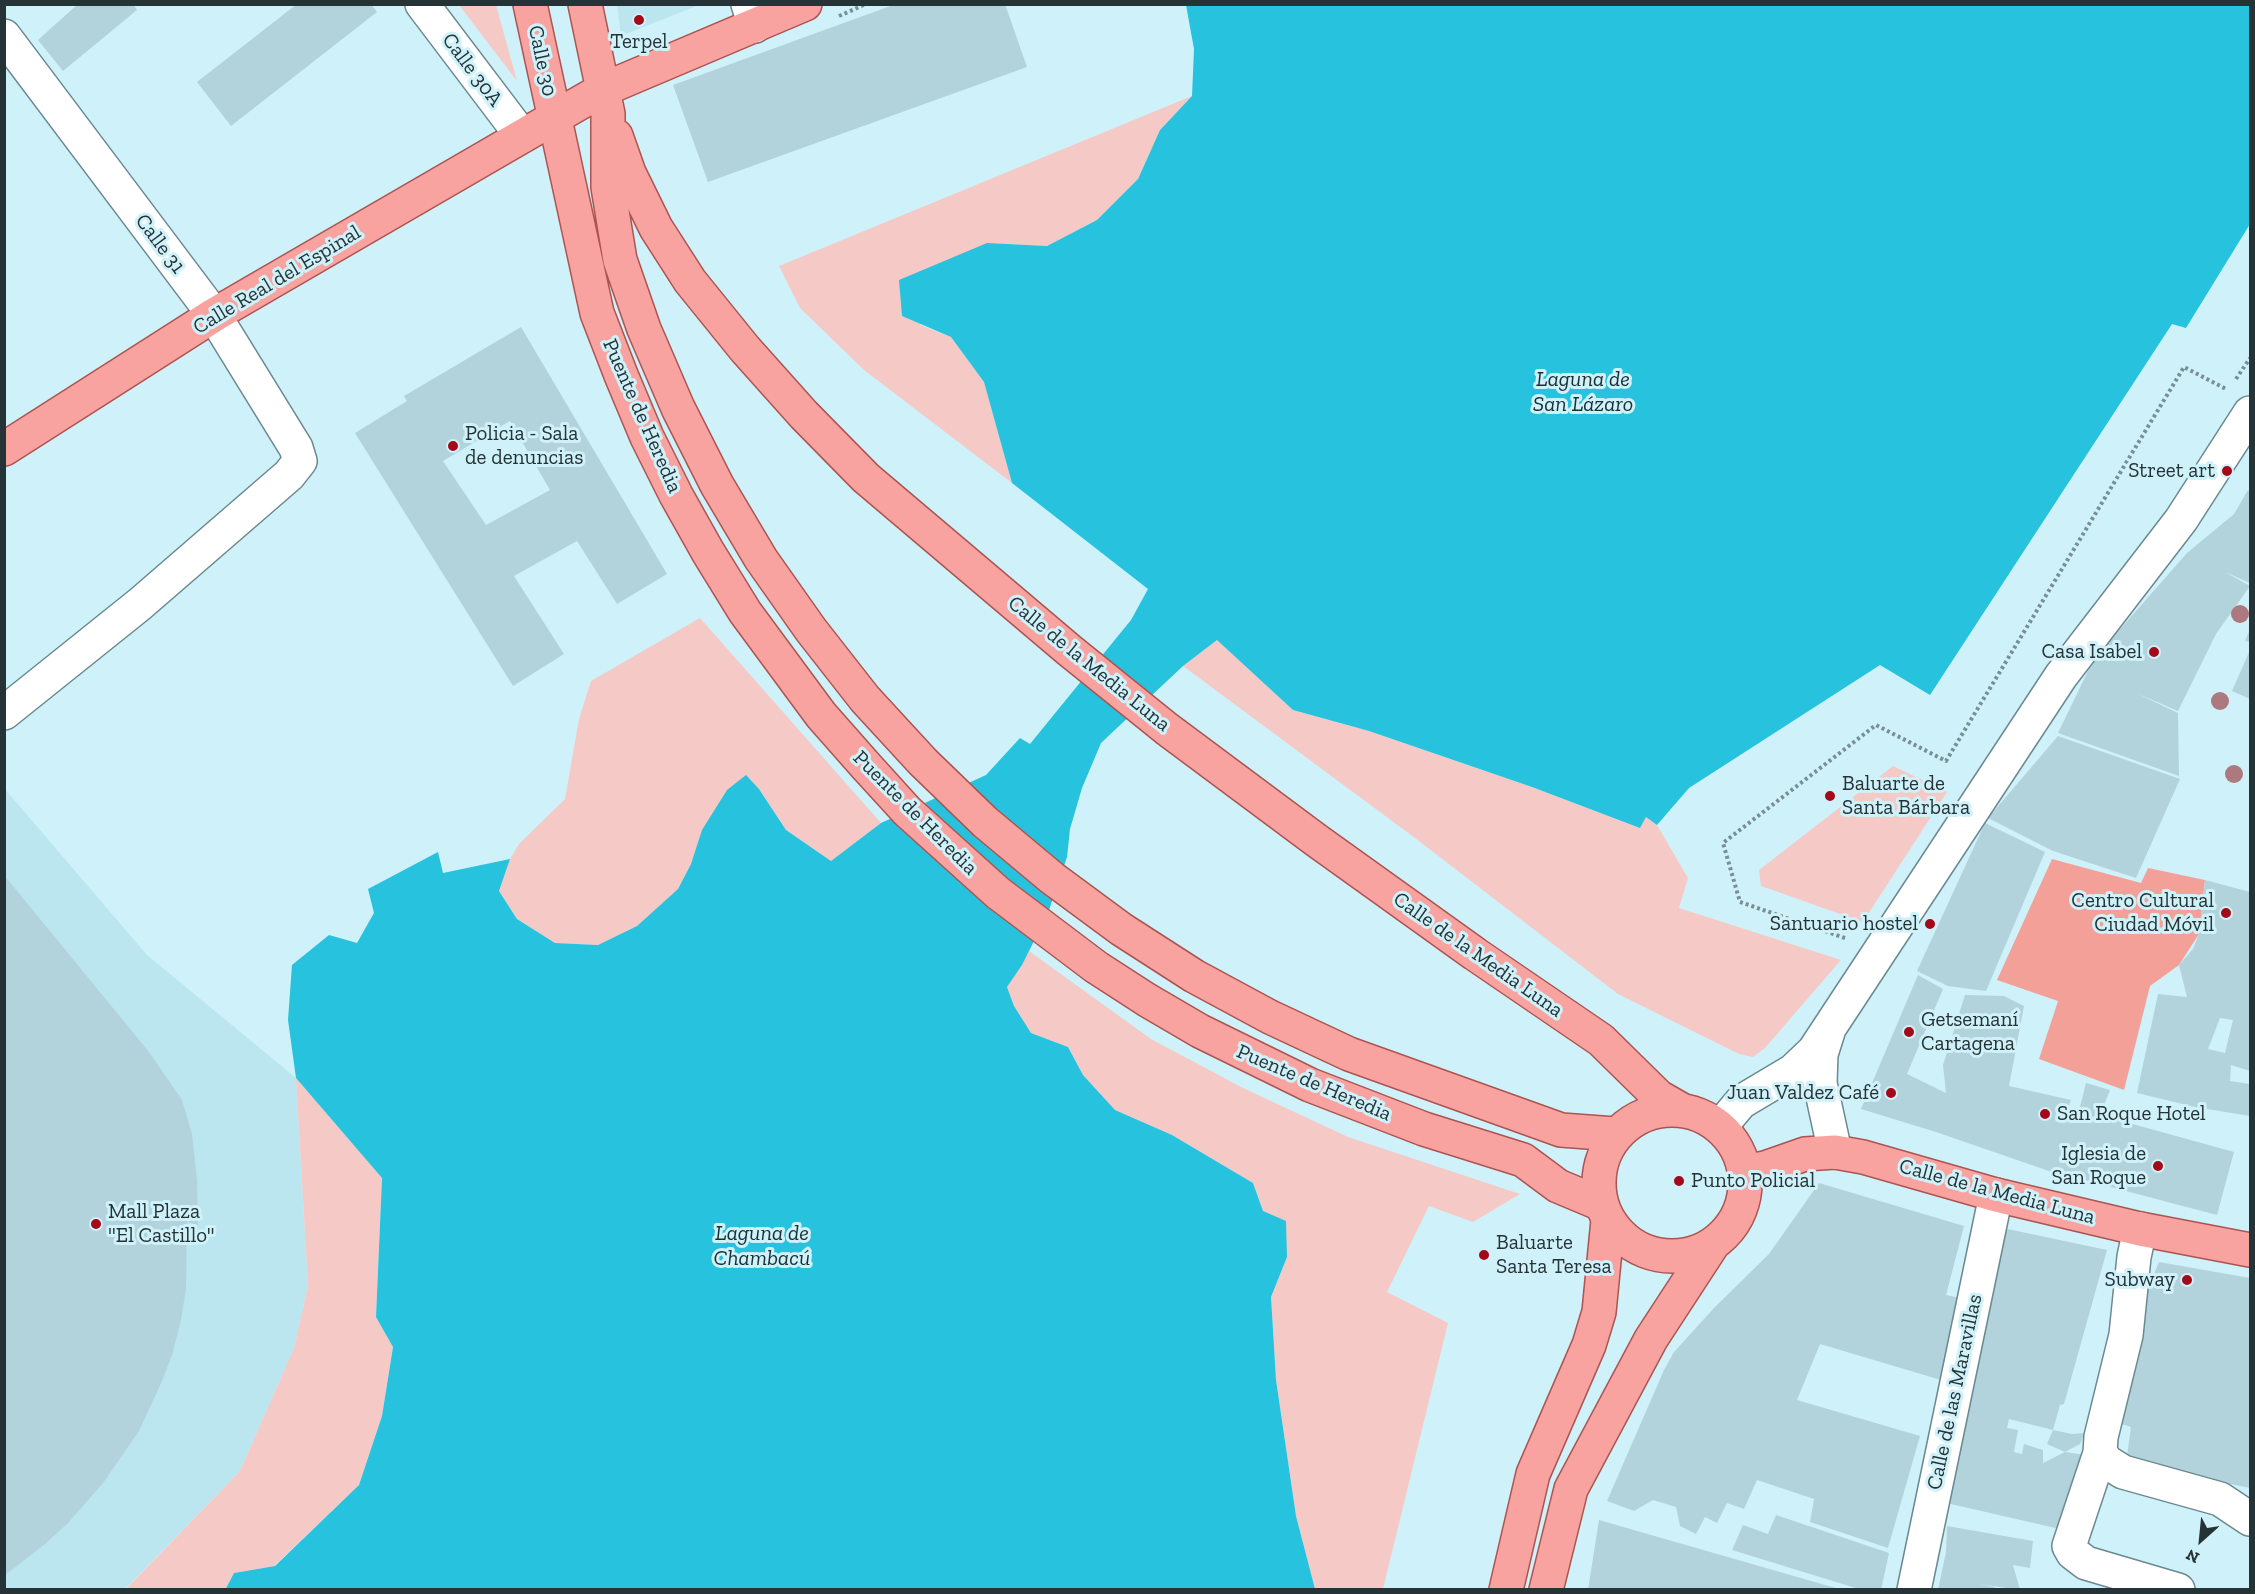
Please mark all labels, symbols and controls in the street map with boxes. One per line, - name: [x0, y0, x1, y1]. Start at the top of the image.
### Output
- marker: Terpel: [632, 13, 646, 27]
- street label: Calle 30: [522, 23, 562, 99]
- street label: Calle 30A: [436, 28, 508, 112]
- place label: Terpel: [610, 29, 668, 55]
- street label: Calle 31: [130, 209, 190, 279]
- street label: Calle Real del Espinal: [189, 220, 365, 340]
- street label: Puente de Heredia: [597, 335, 687, 497]
- water label: Laguna de San Lázaro: [1533, 367, 1633, 418]
- place label: Policia - Sala de denuncias: [465, 421, 583, 471]
- marker: Policia - Sala de denuncias: [446, 439, 460, 453]
- place label: Street art: [2128, 458, 2215, 484]
- marker: Street art: [2220, 464, 2234, 478]
- street label: Calle de la Media Luna: [1003, 591, 1175, 737]
- place label: Casa Isabel: [2042, 639, 2142, 665]
- marker: Casa Isabel: [2147, 645, 2161, 659]
- street label: Puente de Heredia: [847, 745, 983, 881]
- place label: Baluarte de Santa Bárbara: [1842, 771, 1970, 821]
- marker: Baluarte de Santa Bárbara: [1823, 789, 1837, 803]
- street label: Calle de la Media Luna: [1388, 887, 1568, 1023]
- place label: Centro Cultural Ciudad Móvil: [2071, 888, 2214, 938]
- marker: Centro Cultural Ciudad Móvil: [2219, 906, 2233, 920]
- place label: Santuario hostel: [1770, 911, 1918, 937]
- marker: Santuario hostel: [1923, 917, 1937, 931]
- place label: Getsemaní Cartagena: [1921, 1007, 2018, 1057]
- marker: Getsemaní Cartagena: [1902, 1025, 1916, 1039]
- street label: Puente de Heredia: [1233, 1039, 1395, 1127]
- place label: Juan Valdez Café: [1727, 1080, 1879, 1106]
- marker: Juan Valdez Café: [1884, 1086, 1898, 1100]
- place label: San Roque Hotel: [2057, 1101, 2206, 1127]
- marker: San Roque Hotel: [2038, 1107, 2052, 1121]
- place label: Iglesia de San Roque: [2052, 1141, 2146, 1191]
- street label: Calle de la Media Luna: [1896, 1154, 2098, 1230]
- marker: Iglesia de San Roque: [2151, 1159, 2165, 1173]
- place label: Punto Policial: [1691, 1168, 1815, 1194]
- marker: Punto Policial: [1672, 1174, 1686, 1188]
- place label: Mall Plaza "El Castillo": [108, 1199, 215, 1249]
- marker: Mall Plaza "El Castillo": [89, 1217, 103, 1231]
- water label: Laguna de Chambacú: [714, 1221, 810, 1272]
- place label: Baluarte Santa Teresa: [1496, 1230, 1612, 1280]
- marker: Baluarte Santa Teresa: [1477, 1248, 1491, 1262]
- place label: Subway: [2104, 1267, 2175, 1293]
- marker: Subway: [2180, 1273, 2194, 1287]
- street label: Calle de las Maravillas: [1922, 1292, 1988, 1492]
- north arrow: [2171, 1510, 2231, 1570]
- text: N: [2183, 1545, 2202, 1568]

